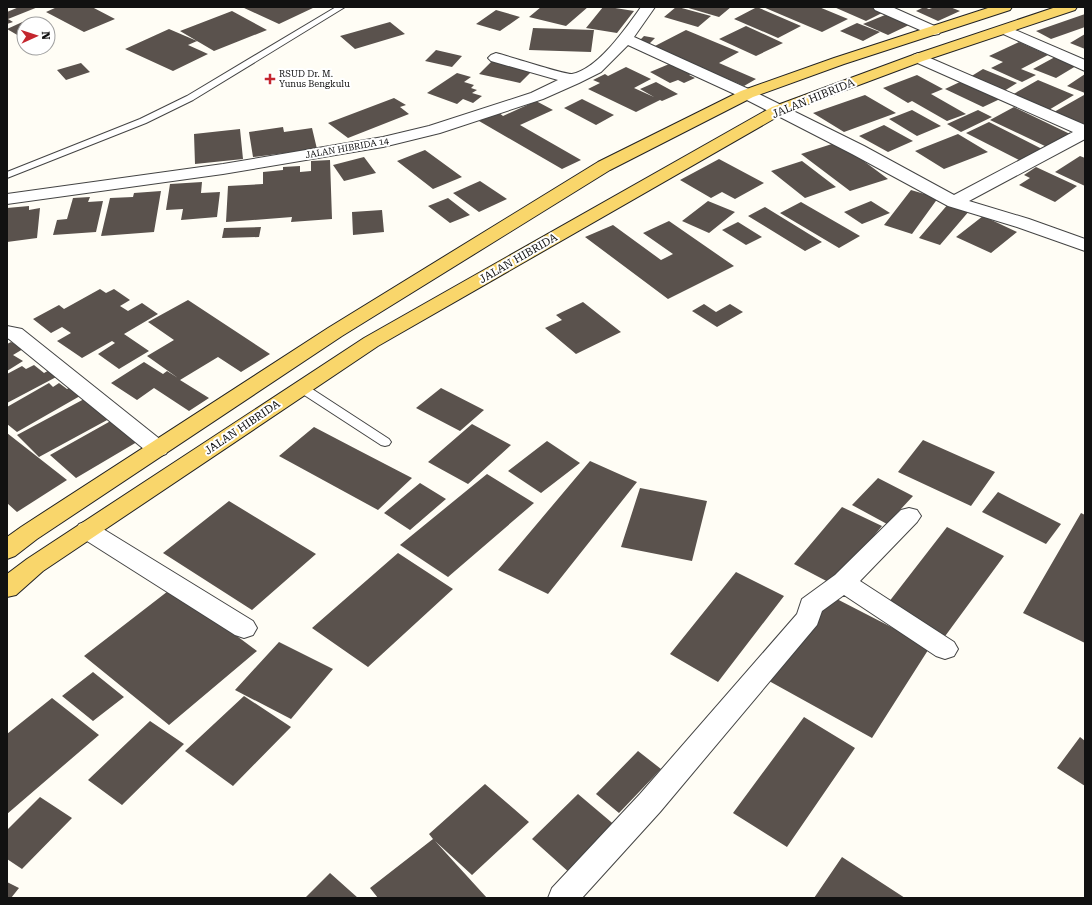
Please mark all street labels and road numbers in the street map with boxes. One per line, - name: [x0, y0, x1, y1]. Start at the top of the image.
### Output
- street label: JALAN HIBRIDA: [770, 76, 857, 121]
- street label: JALAN HIBRIDA 14: [305, 136, 389, 160]
- street label: JALAN HIBRIDA: [477, 231, 560, 286]
- street label: JALAN HIBRIDA: [202, 397, 283, 457]

